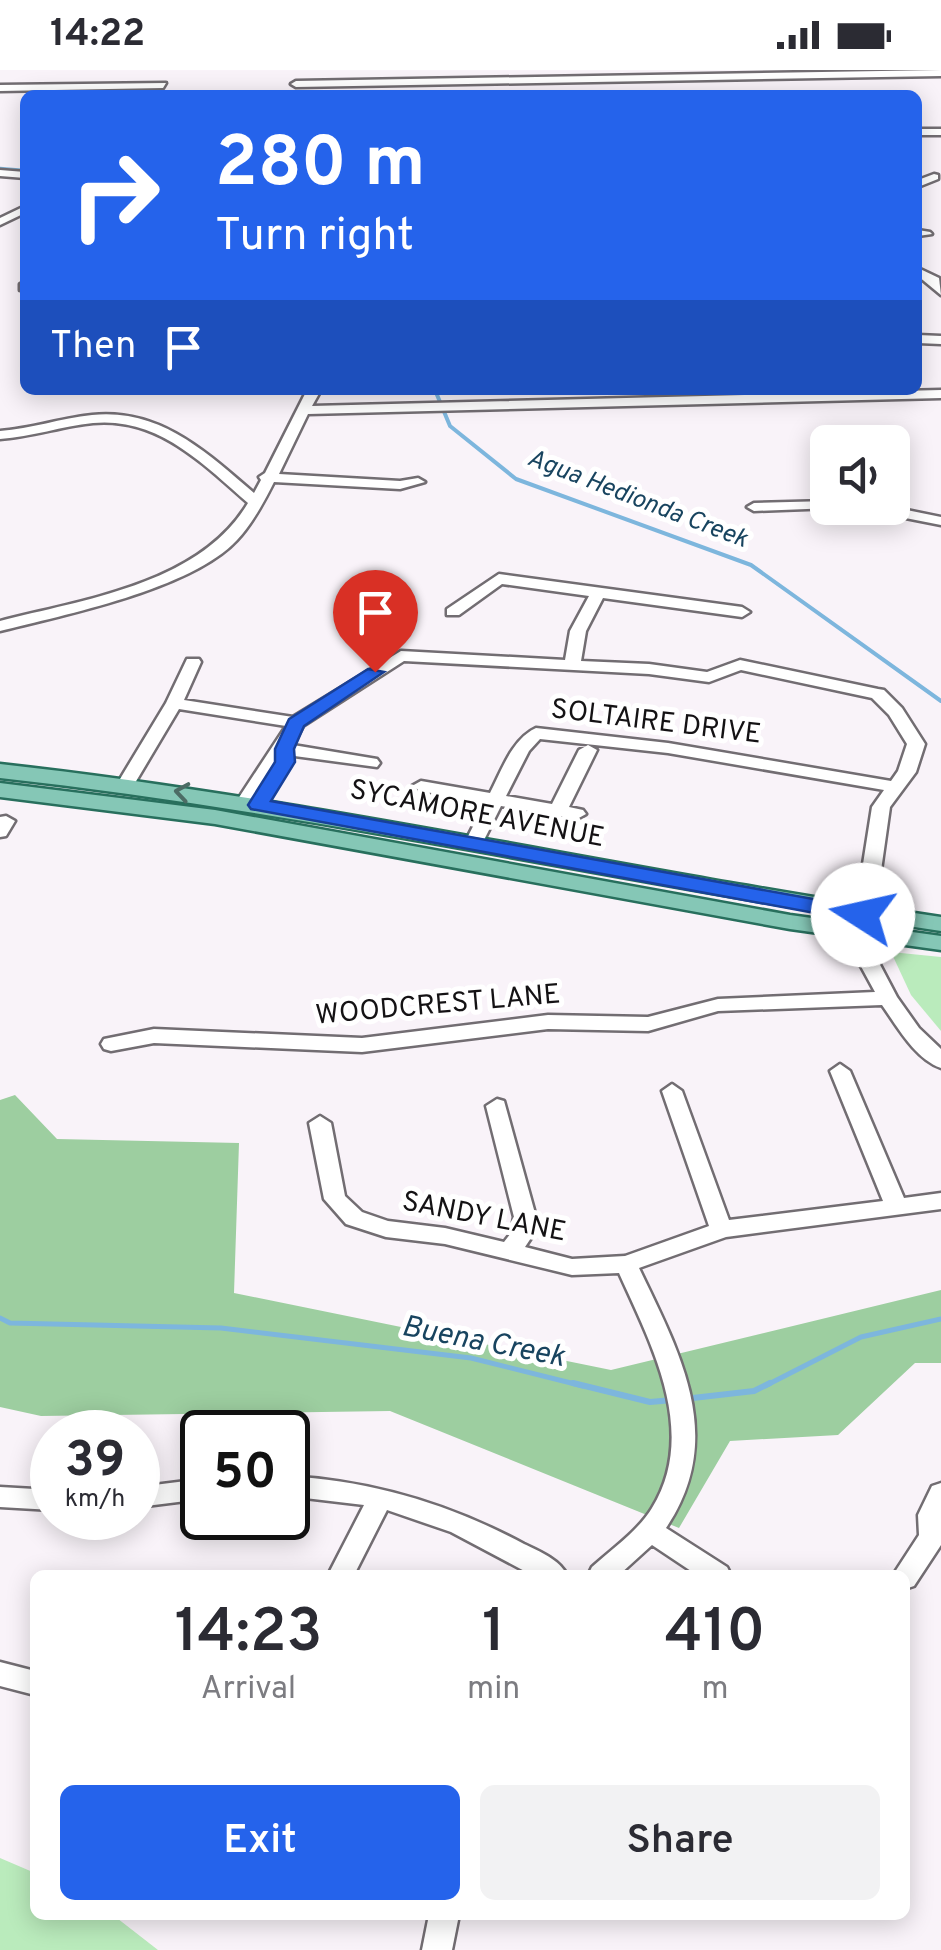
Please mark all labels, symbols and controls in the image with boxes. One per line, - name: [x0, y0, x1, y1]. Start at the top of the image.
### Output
- text: 14:22: [50, 11, 145, 60]
- text: 280 m: [215, 122, 426, 211]
- icon: right: [50, 130, 180, 260]
- text: Turn right: [215, 209, 414, 266]
- icon: arrive: [156, 320, 211, 375]
- text: Then: [50, 323, 136, 372]
- map controls: [810, 425, 910, 525]
- button: sound: [810, 425, 910, 525]
- water label: Agua Hedionda Creek: [522, 443, 753, 557]
- pin: [333, 570, 418, 673]
- icon: arrive: [348, 585, 403, 640]
- street label: SOLTAIRE DRIVE: [549, 692, 763, 754]
- street label: SYCAMORE AVENUE: [347, 773, 607, 857]
- one-way arrow: [173, 782, 190, 803]
- position arrow: [811, 863, 915, 967]
- street label: WOODCREST LANE: [314, 977, 562, 1035]
- street label: SANDY LANE: [399, 1184, 569, 1252]
- water label: Buena Creek: [398, 1309, 568, 1377]
- speed limit sign: 50: [180, 1410, 310, 1540]
- text: 39: [65, 1431, 125, 1494]
- text: km/h: [65, 1484, 125, 1516]
- text: 14:23: [174, 1597, 323, 1673]
- text: 1: [482, 1597, 505, 1673]
- text: 410: [665, 1597, 766, 1673]
- text: Arrival: [201, 1670, 296, 1710]
- text: min: [467, 1670, 520, 1710]
- text: m: [702, 1670, 729, 1710]
- button: Exit: [60, 1785, 460, 1900]
- button: Share: [480, 1785, 880, 1900]

